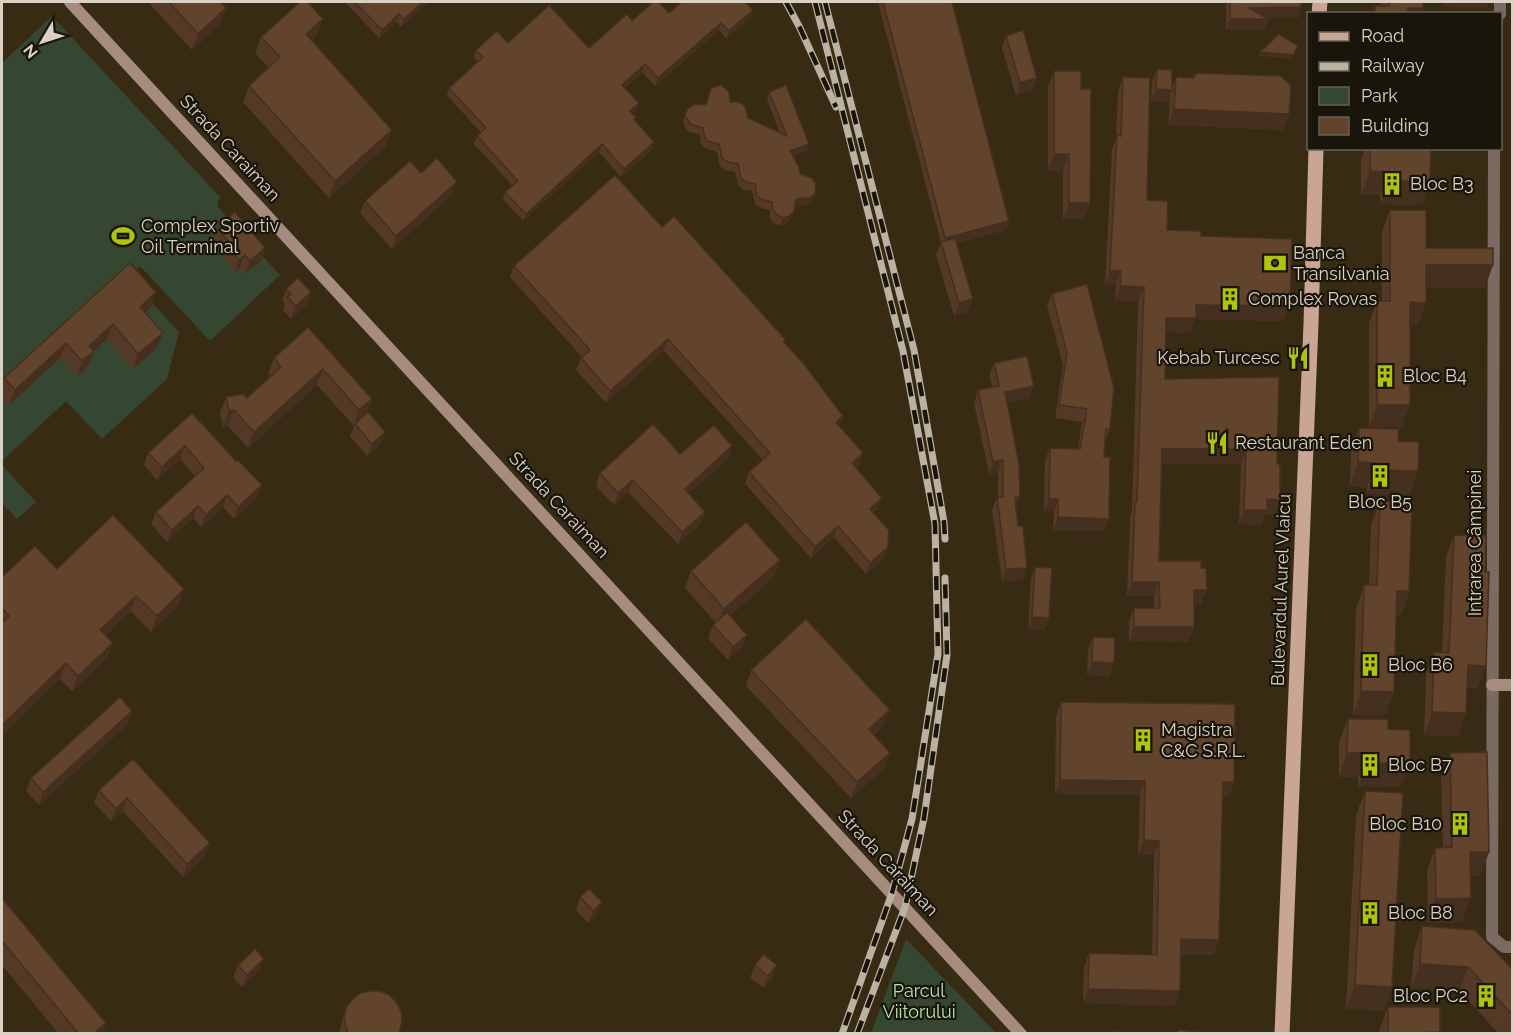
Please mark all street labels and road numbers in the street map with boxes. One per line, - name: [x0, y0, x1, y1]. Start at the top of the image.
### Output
- street label: Strada Caraiman: [176, 90, 285, 205]
- street label: Strada Caraiman: [505, 447, 614, 562]
- street label: Intrarea Câmpinei: [1464, 470, 1485, 616]
- street label: Bulevardul Aurel Vlaicu: [1267, 493, 1294, 686]
- street label: Strada Caraiman: [834, 805, 943, 920]

